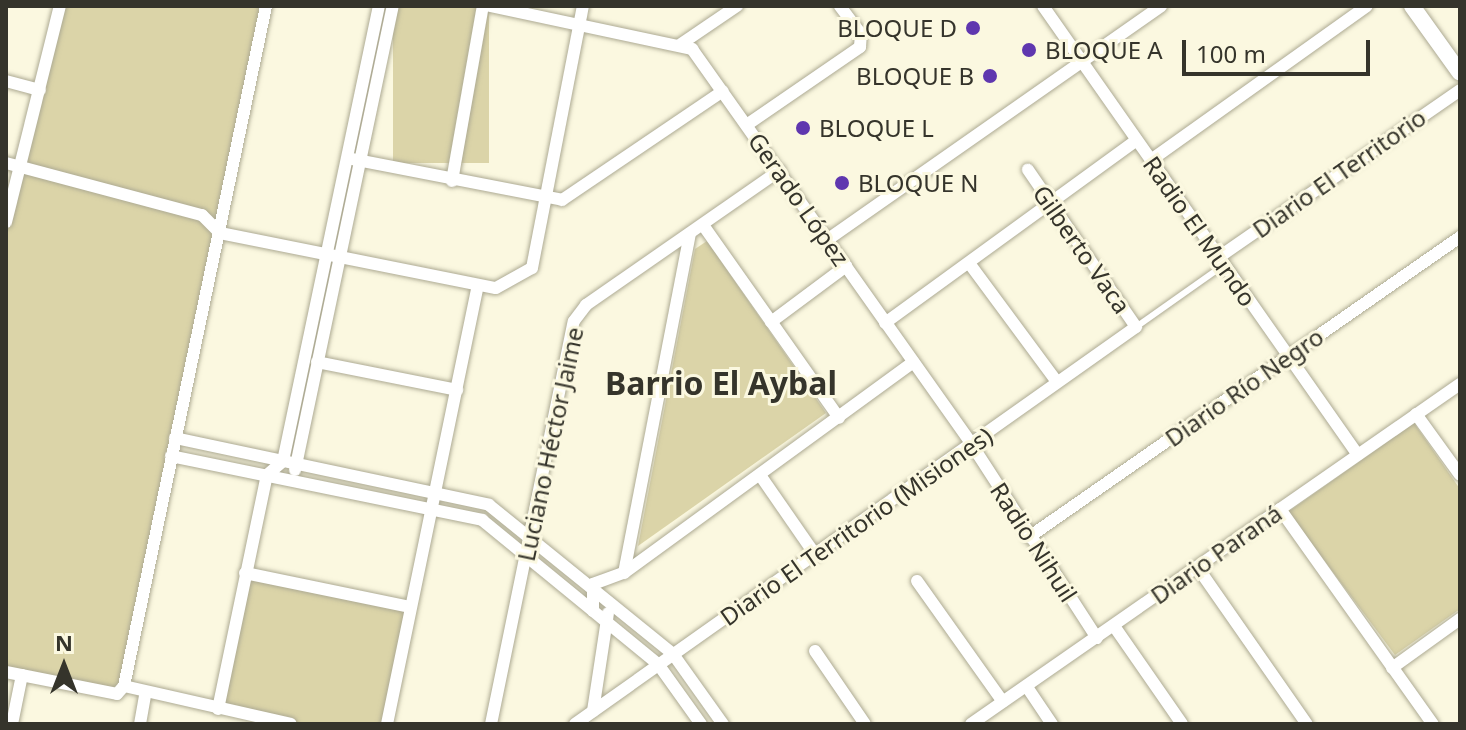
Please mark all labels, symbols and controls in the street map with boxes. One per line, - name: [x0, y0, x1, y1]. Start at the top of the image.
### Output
- place label: BLOQUE D: [837, 14, 957, 42]
- marker: BLOQUE D: [964, 19, 982, 37]
- scale bar: [1186, 24, 1374, 74]
- place label: BLOQUE A: [1045, 36, 1163, 64]
- text: 100 m: [1196, 37, 1266, 70]
- marker: BLOQUE A: [1020, 41, 1038, 59]
- place label: BLOQUE B: [856, 62, 974, 90]
- marker: BLOQUE B: [981, 67, 999, 85]
- street label: Diario El Territorio: [1247, 102, 1431, 244]
- place label: BLOQUE L: [819, 114, 934, 142]
- marker: BLOQUE L: [794, 119, 812, 137]
- street label: Gerado López: [743, 127, 855, 271]
- street label: Radio El Mundo: [1138, 150, 1262, 312]
- place label: BLOQUE N: [858, 169, 979, 197]
- marker: BLOQUE N: [833, 174, 851, 192]
- street label: Gilberto Vaca: [1027, 179, 1137, 319]
- street label: Diario Río Negro: [1159, 322, 1329, 452]
- street label: Luciano Héctor Jaime: [511, 324, 589, 564]
- district label: Barrio El Aybal: [605, 364, 837, 402]
- street label: Diario El Territorio (Misiones): [714, 421, 998, 631]
- street label: Radio Nihuil: [985, 477, 1083, 607]
- street label: Diario Paraná: [1145, 498, 1287, 610]
- north arrow: [24, 626, 104, 706]
- text: N: [55, 627, 73, 657]

